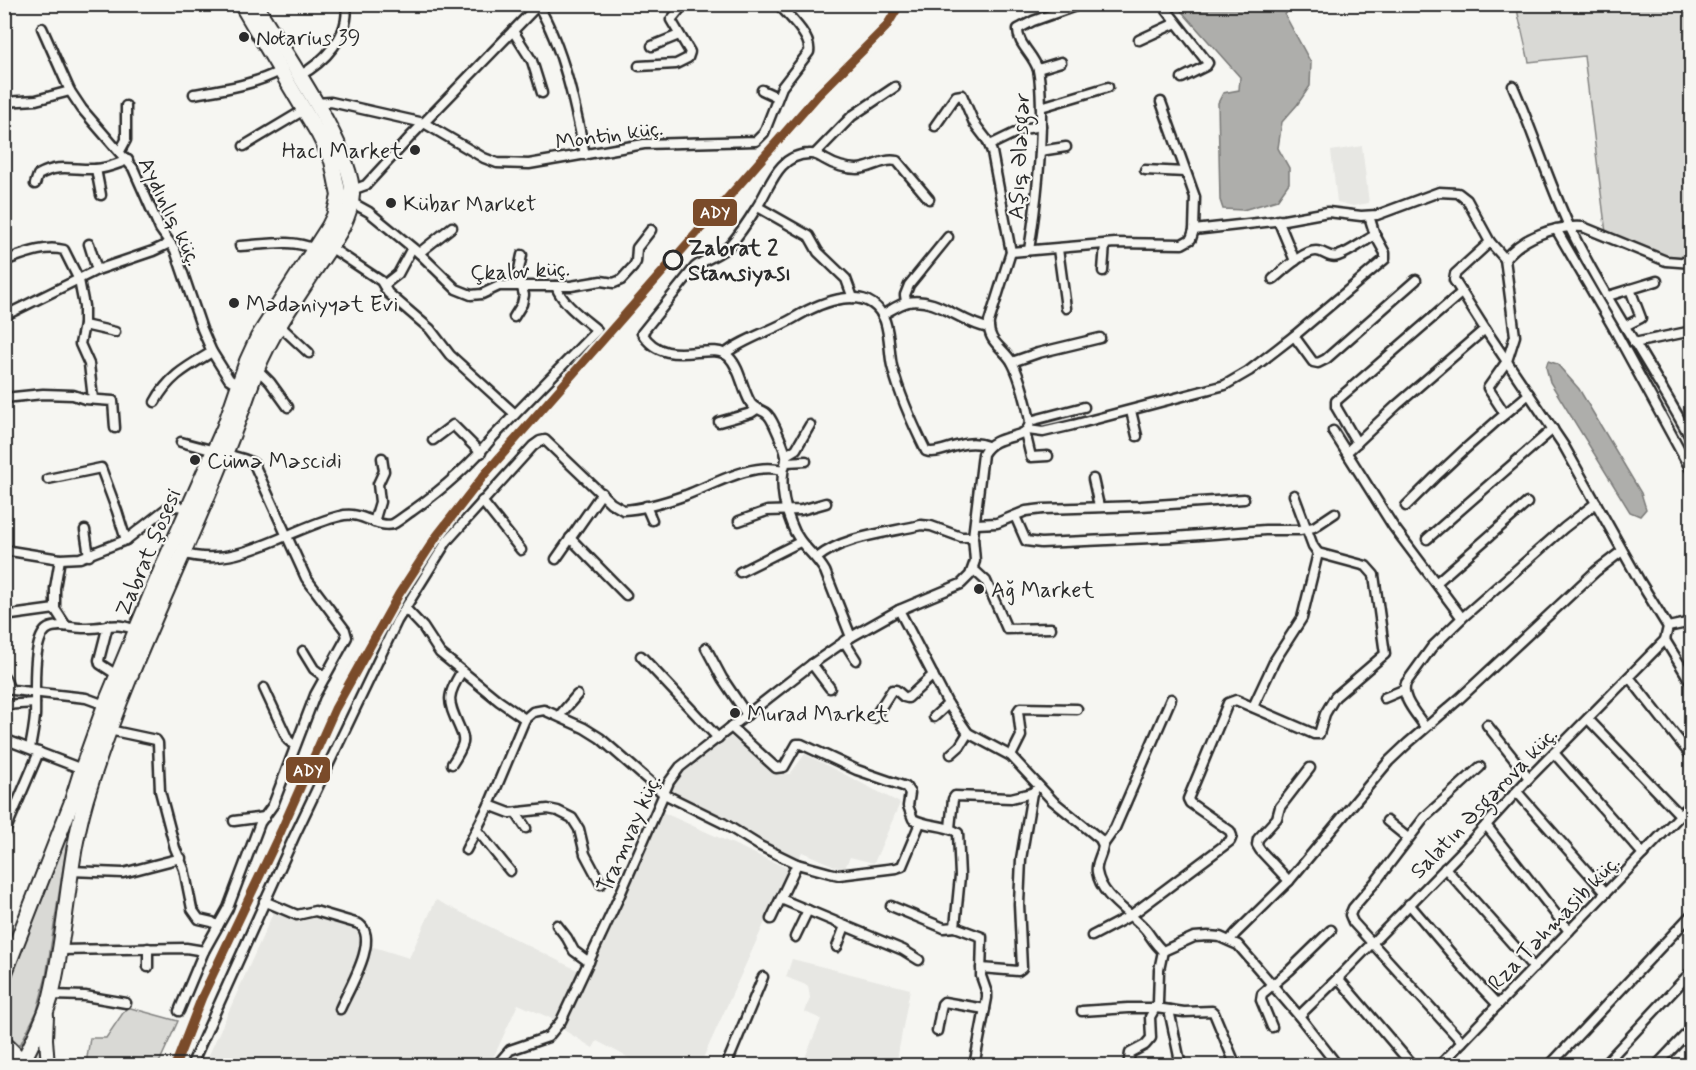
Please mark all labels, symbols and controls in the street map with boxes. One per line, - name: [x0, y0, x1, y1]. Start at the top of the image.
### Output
- place label: Notarius 39: [256, 25, 361, 53]
- marker: Notarius 39: [237, 30, 251, 44]
- street label: Aşıq Ələsgər: [1003, 92, 1040, 220]
- street label: Montin küç.: [554, 115, 665, 157]
- place label: Hacı Market: [282, 138, 403, 166]
- marker: Hacı Market: [408, 143, 422, 157]
- street label: Aydınlıq küç.: [131, 153, 208, 271]
- place label: Kübar Market: [403, 191, 536, 219]
- marker: Kübar Market: [384, 196, 398, 210]
- line badge: ADY: [692, 198, 738, 227]
- text: ADY: [700, 203, 730, 224]
- place label: Zabrat 2 Stansiyası: [688, 235, 791, 288]
- marker: Zabrat 2 Stansiyası: [663, 250, 683, 270]
- street label: Çkalov küç.: [469, 255, 571, 289]
- place label: Mədəniyyət Evi: [246, 291, 398, 319]
- marker: Mədəniyyət Evi: [227, 296, 241, 310]
- place label: Cümə Məscidi: [207, 448, 342, 476]
- marker: Cümə Məscidi: [188, 453, 202, 467]
- street label: Zabrat şosesi: [109, 485, 188, 621]
- place label: Ağ Market: [991, 577, 1094, 606]
- marker: Ağ Market: [972, 582, 986, 596]
- place label: Murad Market: [747, 701, 889, 729]
- marker: Murad Market: [728, 706, 742, 720]
- street label: Salatın Əsgərova küç.: [1405, 721, 1566, 887]
- line badge: ADY: [285, 756, 331, 784]
- text: ADY: [293, 761, 323, 782]
- street label: Tramvay küç.: [591, 770, 668, 897]
- street label: Rza Təhmasib küç.: [1482, 849, 1627, 997]

